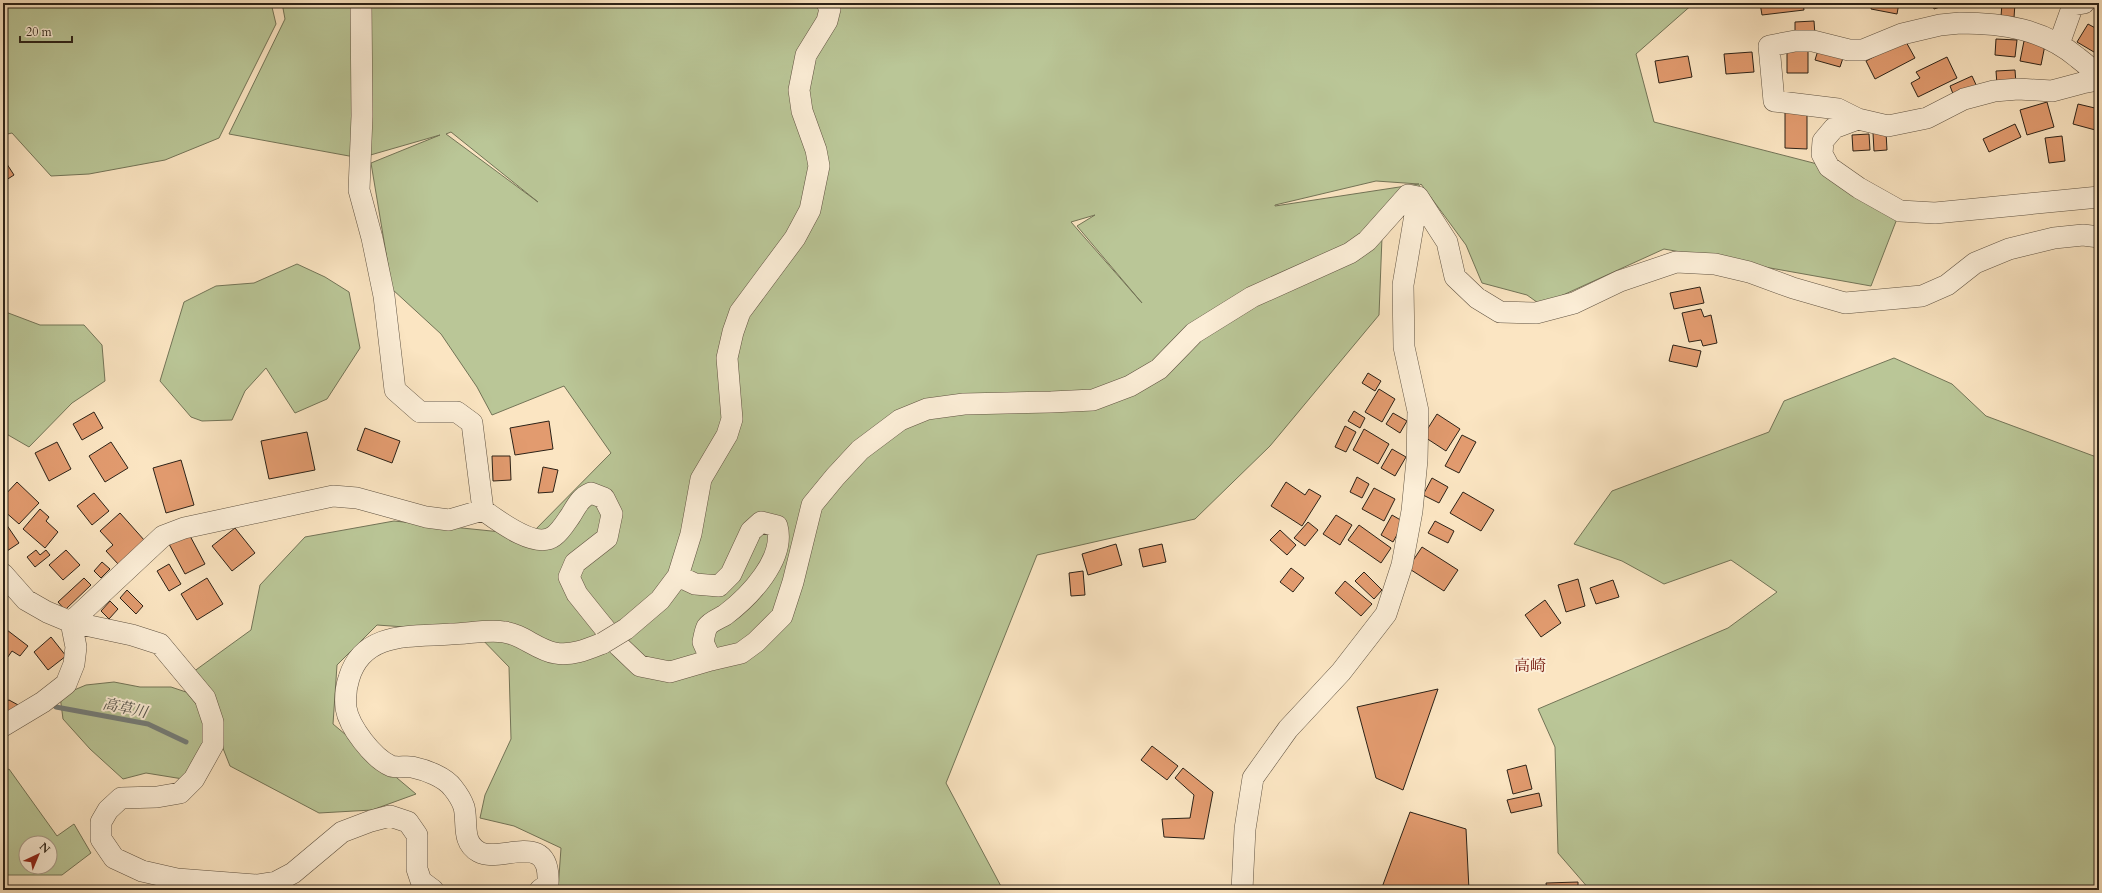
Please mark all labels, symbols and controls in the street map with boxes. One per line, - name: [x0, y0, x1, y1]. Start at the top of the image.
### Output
- scale bar: [20, 18, 72, 44]
- text: 20 m: [26, 24, 53, 40]
- district label: 高崎: [1514, 655, 1546, 677]
- water label: 高草川: [101, 694, 151, 723]
- north arrow: [18, 835, 58, 875]
- text: N: [36, 839, 54, 857]

